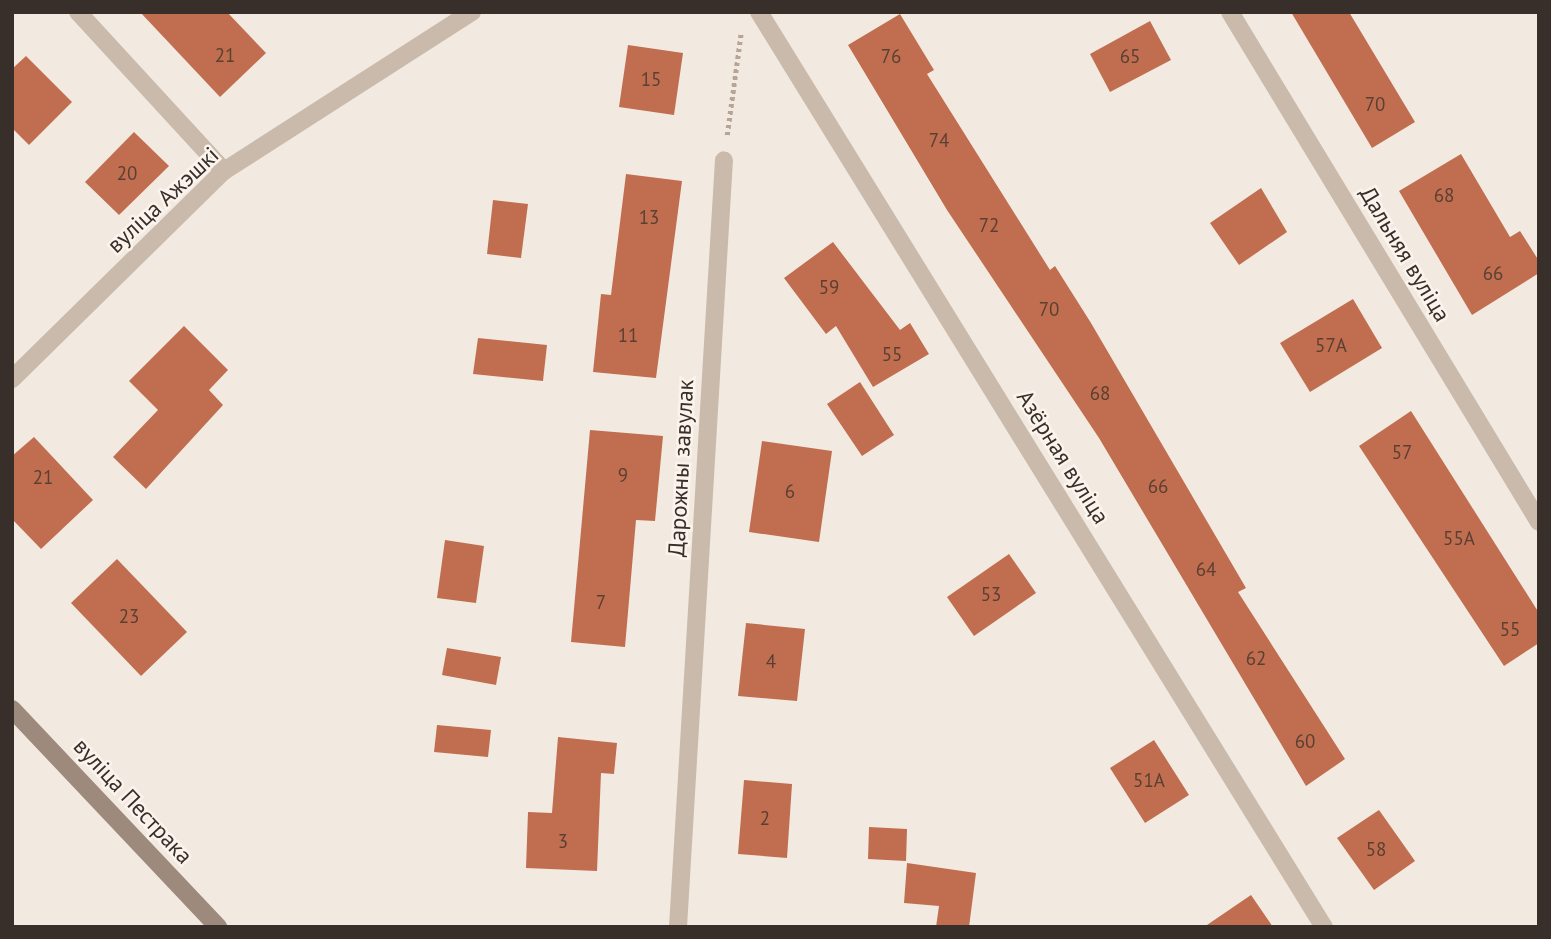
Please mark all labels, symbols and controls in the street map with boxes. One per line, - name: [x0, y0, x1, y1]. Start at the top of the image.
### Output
- house number: 21: [215, 45, 235, 67]
- house number: 76: [881, 46, 901, 68]
- house number: 65: [1120, 46, 1140, 68]
- house number: 15: [641, 69, 661, 91]
- house number: 70: [1365, 94, 1385, 116]
- house number: 74: [929, 130, 949, 152]
- street label: вуліца Ажэшкі: [101, 141, 225, 259]
- house number: 20: [117, 163, 137, 185]
- street label: Дальняя вуліца: [1354, 181, 1456, 327]
- house number: 68: [1434, 185, 1454, 207]
- house number: 13: [639, 207, 659, 229]
- house number: 72: [979, 215, 999, 237]
- house number: 66: [1483, 263, 1503, 285]
- house number: 59: [819, 277, 839, 299]
- house number: 70: [1039, 299, 1059, 321]
- house number: 11: [618, 325, 638, 347]
- house number: 57А: [1315, 335, 1347, 357]
- house number: 55: [882, 344, 902, 366]
- street label: Дарожны завулак: [663, 379, 699, 557]
- house number: 68: [1090, 383, 1110, 405]
- street label: Азёрная вуліца: [1011, 385, 1115, 529]
- house number: 57: [1392, 442, 1412, 464]
- house number: 9: [618, 465, 628, 487]
- house number: 21: [33, 467, 53, 489]
- house number: 66: [1148, 476, 1168, 498]
- house number: 6: [785, 481, 795, 503]
- house number: 55А: [1443, 528, 1475, 550]
- house number: 64: [1196, 559, 1216, 581]
- house number: 53: [981, 584, 1001, 606]
- house number: 7: [596, 592, 606, 614]
- house number: 23: [119, 606, 139, 628]
- house number: 55: [1500, 619, 1520, 641]
- house number: 62: [1246, 648, 1266, 670]
- house number: 4: [766, 651, 776, 673]
- house number: 60: [1295, 731, 1315, 753]
- street label: вуліца Пестрака: [68, 732, 198, 870]
- house number: 51А: [1133, 770, 1165, 792]
- house number: 2: [760, 808, 770, 830]
- house number: 3: [558, 831, 568, 853]
- house number: 58: [1366, 839, 1386, 861]

